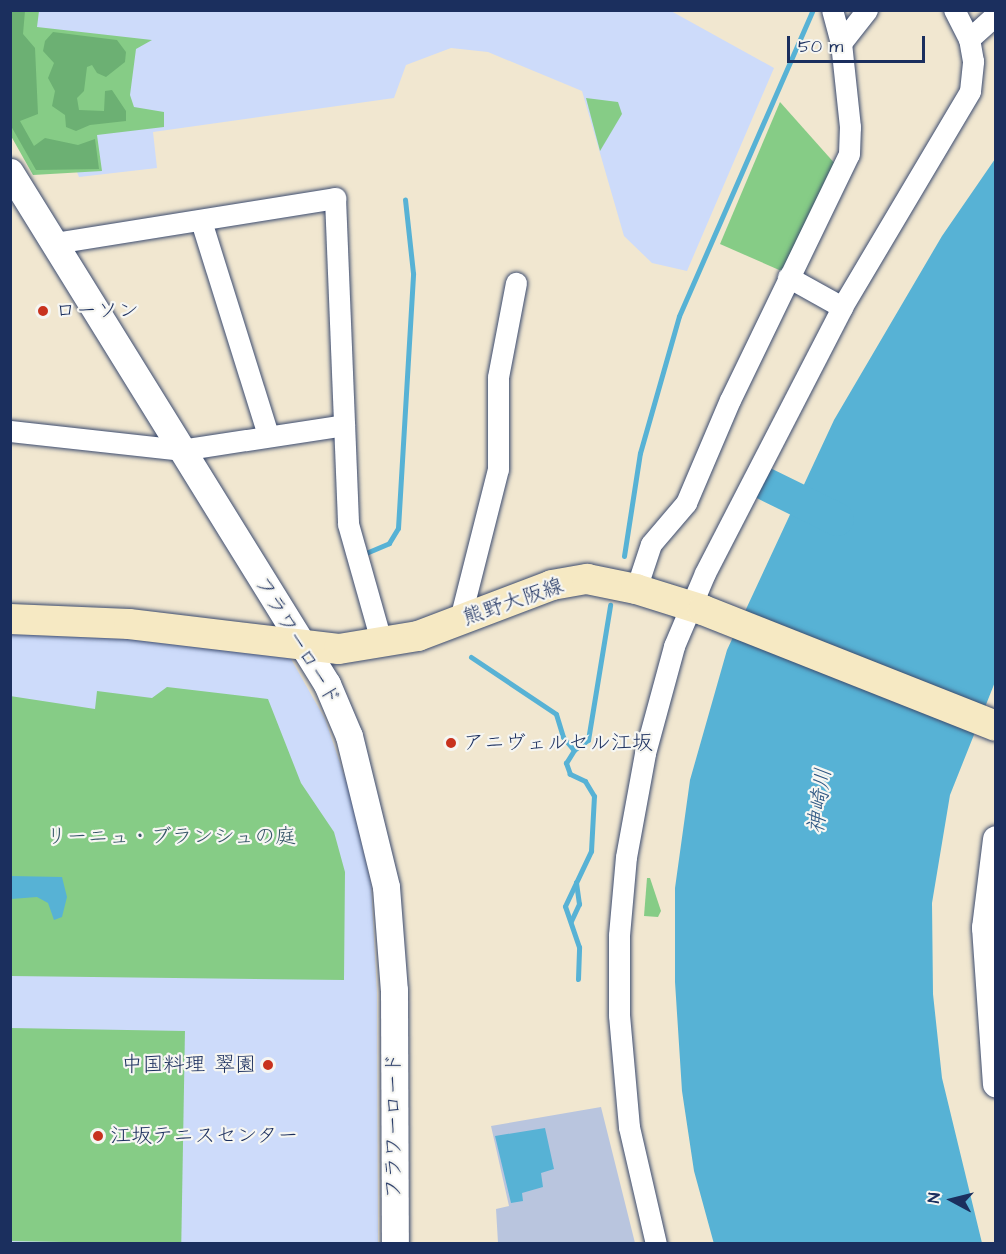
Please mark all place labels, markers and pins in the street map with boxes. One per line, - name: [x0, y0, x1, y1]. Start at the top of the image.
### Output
- place label: ローソン: [55, 298, 139, 324]
- marker: ローソン: [36, 304, 50, 318]
- place label: アニヴェルセル江坂: [463, 730, 652, 756]
- marker: アニヴェルセル江坂: [444, 736, 458, 750]
- place label: 中国料理 翠園: [122, 1052, 256, 1078]
- marker: 中国料理 翠園: [261, 1058, 275, 1072]
- place label: 江坂テニスセンター: [110, 1123, 299, 1149]
- marker: 江坂テニスセンター: [91, 1129, 105, 1143]

